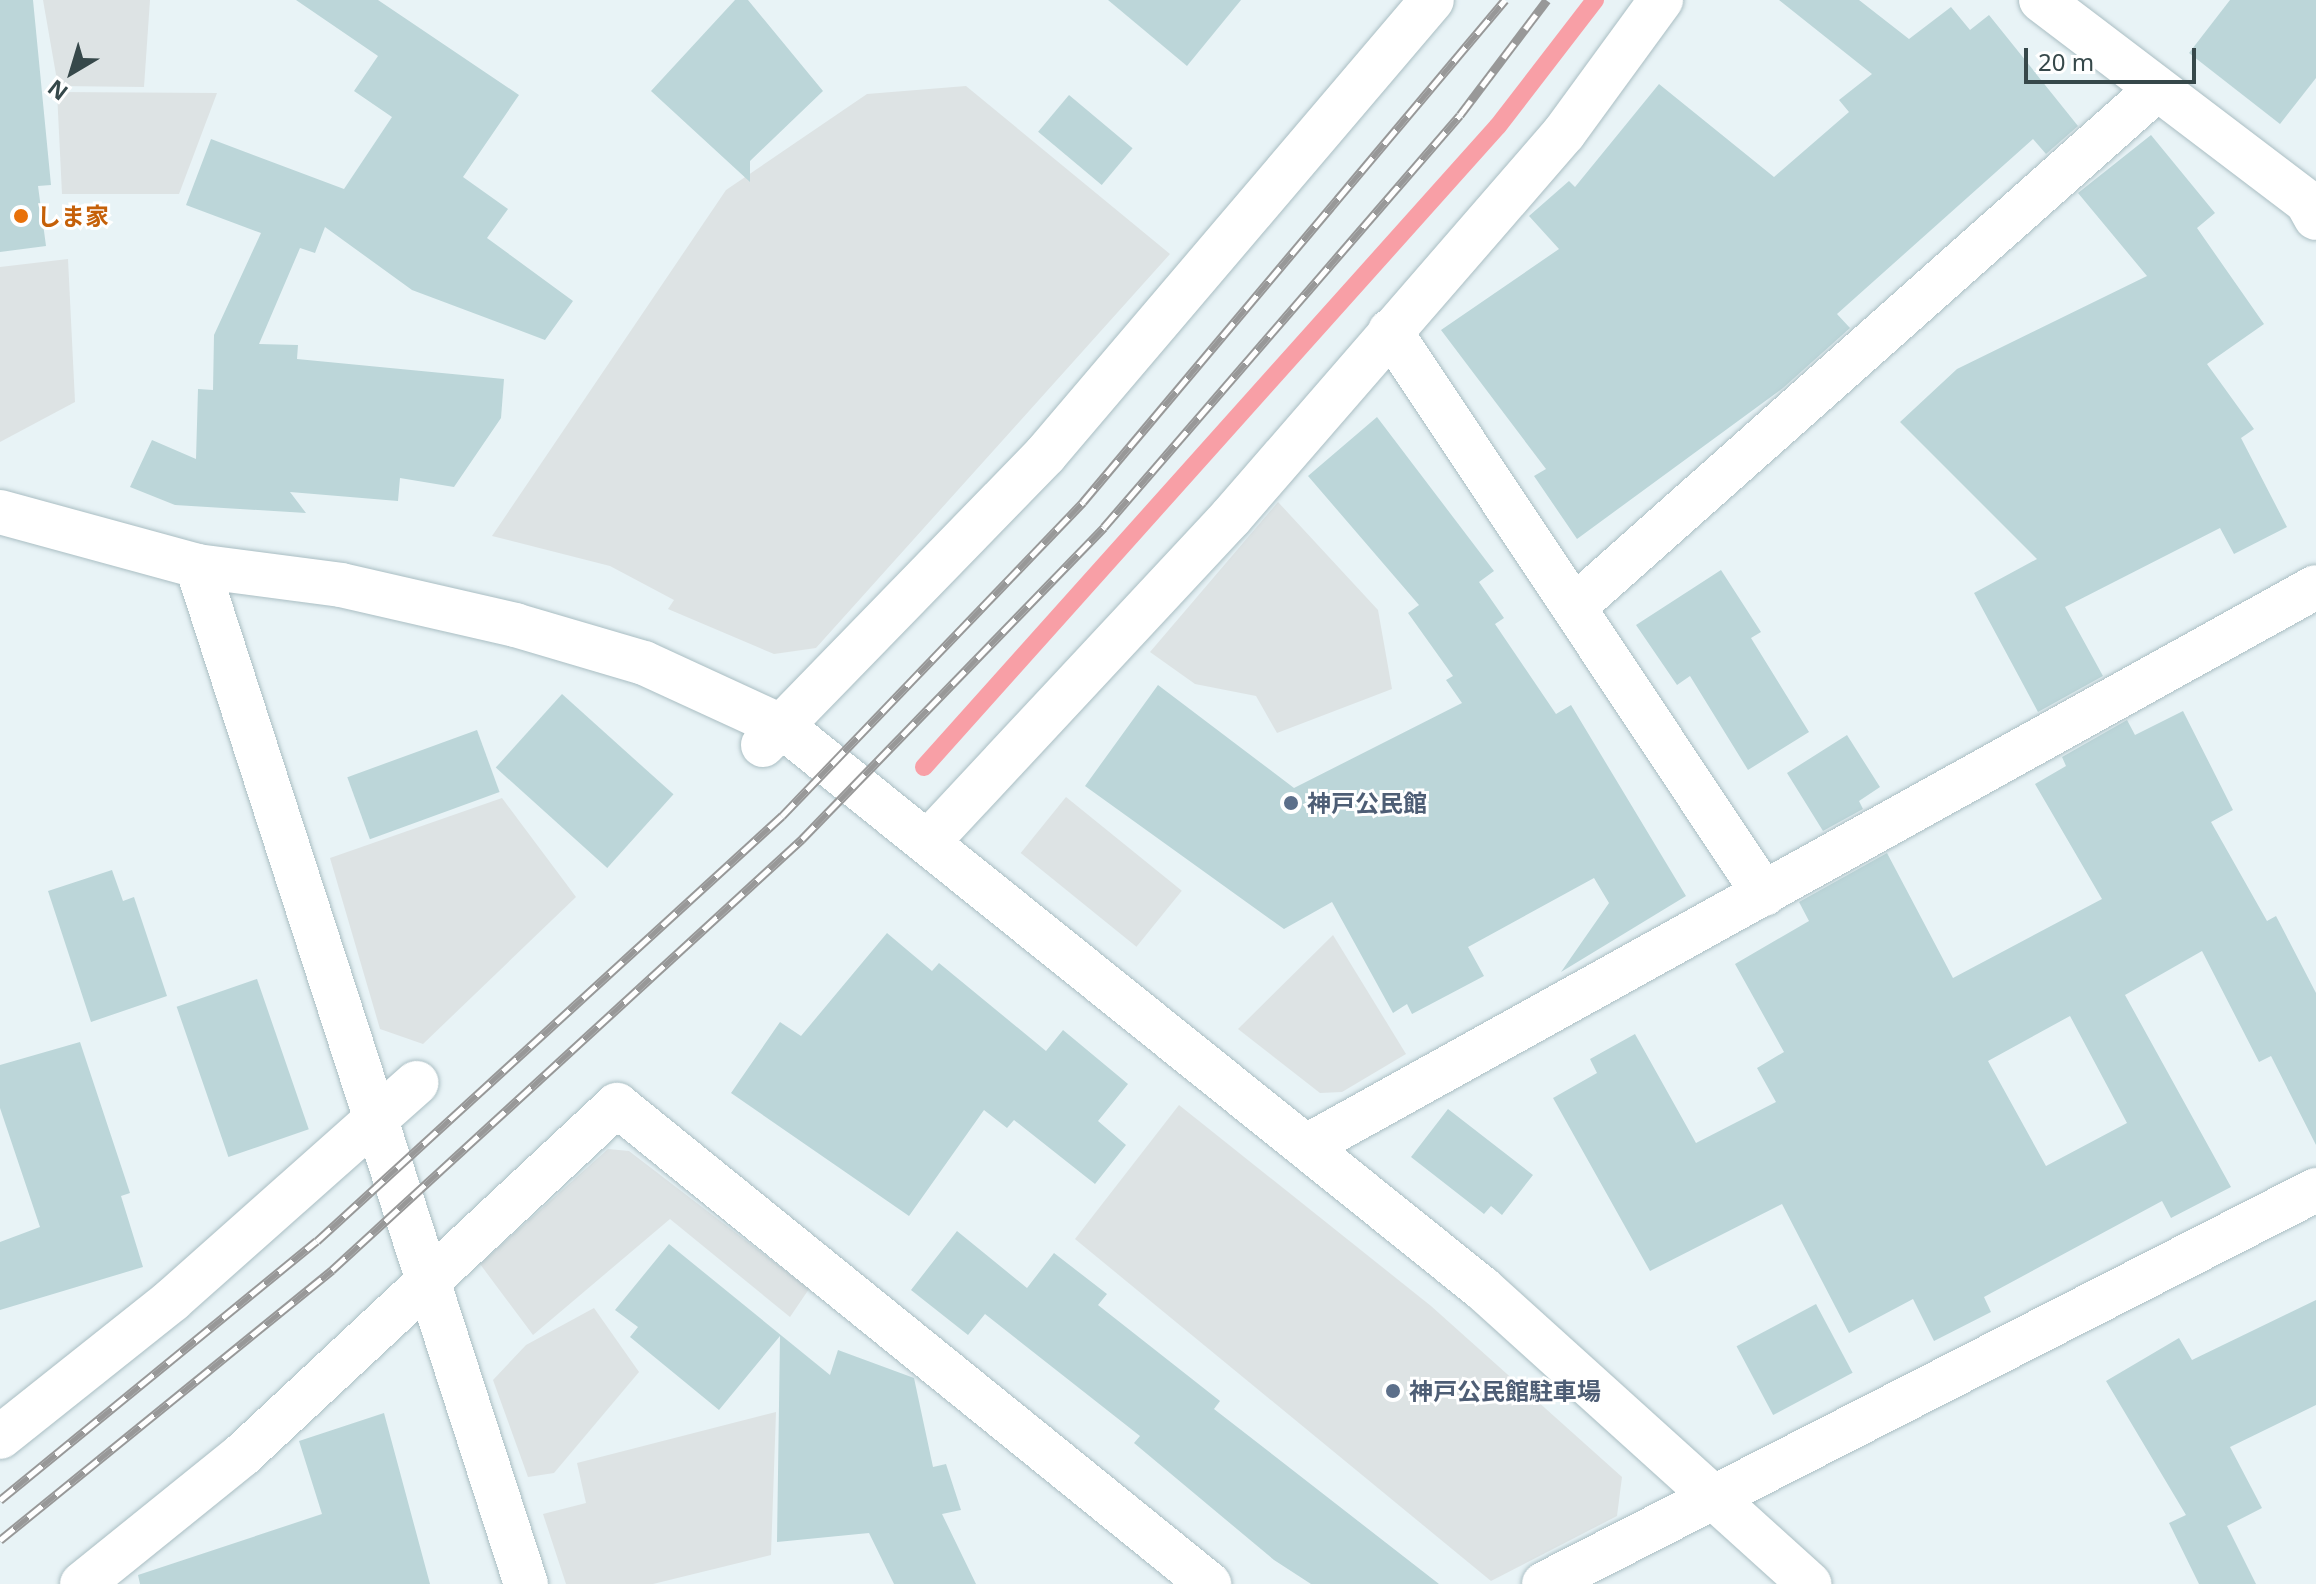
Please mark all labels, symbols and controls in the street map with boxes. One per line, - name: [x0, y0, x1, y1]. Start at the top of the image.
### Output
- north arrow: [32, 32, 112, 112]
- scale bar: [2028, 32, 2200, 82]
- text: 20 m: [2038, 45, 2094, 78]
- text: N: [41, 74, 74, 108]
- place label: しま家: [37, 202, 109, 230]
- marker: しま家: [12, 207, 30, 225]
- place label: 神戸公民館: [1307, 789, 1427, 817]
- marker: 神戸公民館: [1282, 794, 1300, 812]
- place label: 神戸公民館駐車場: [1409, 1377, 1601, 1405]
- marker: 神戸公民館駐車場: [1384, 1382, 1402, 1400]

